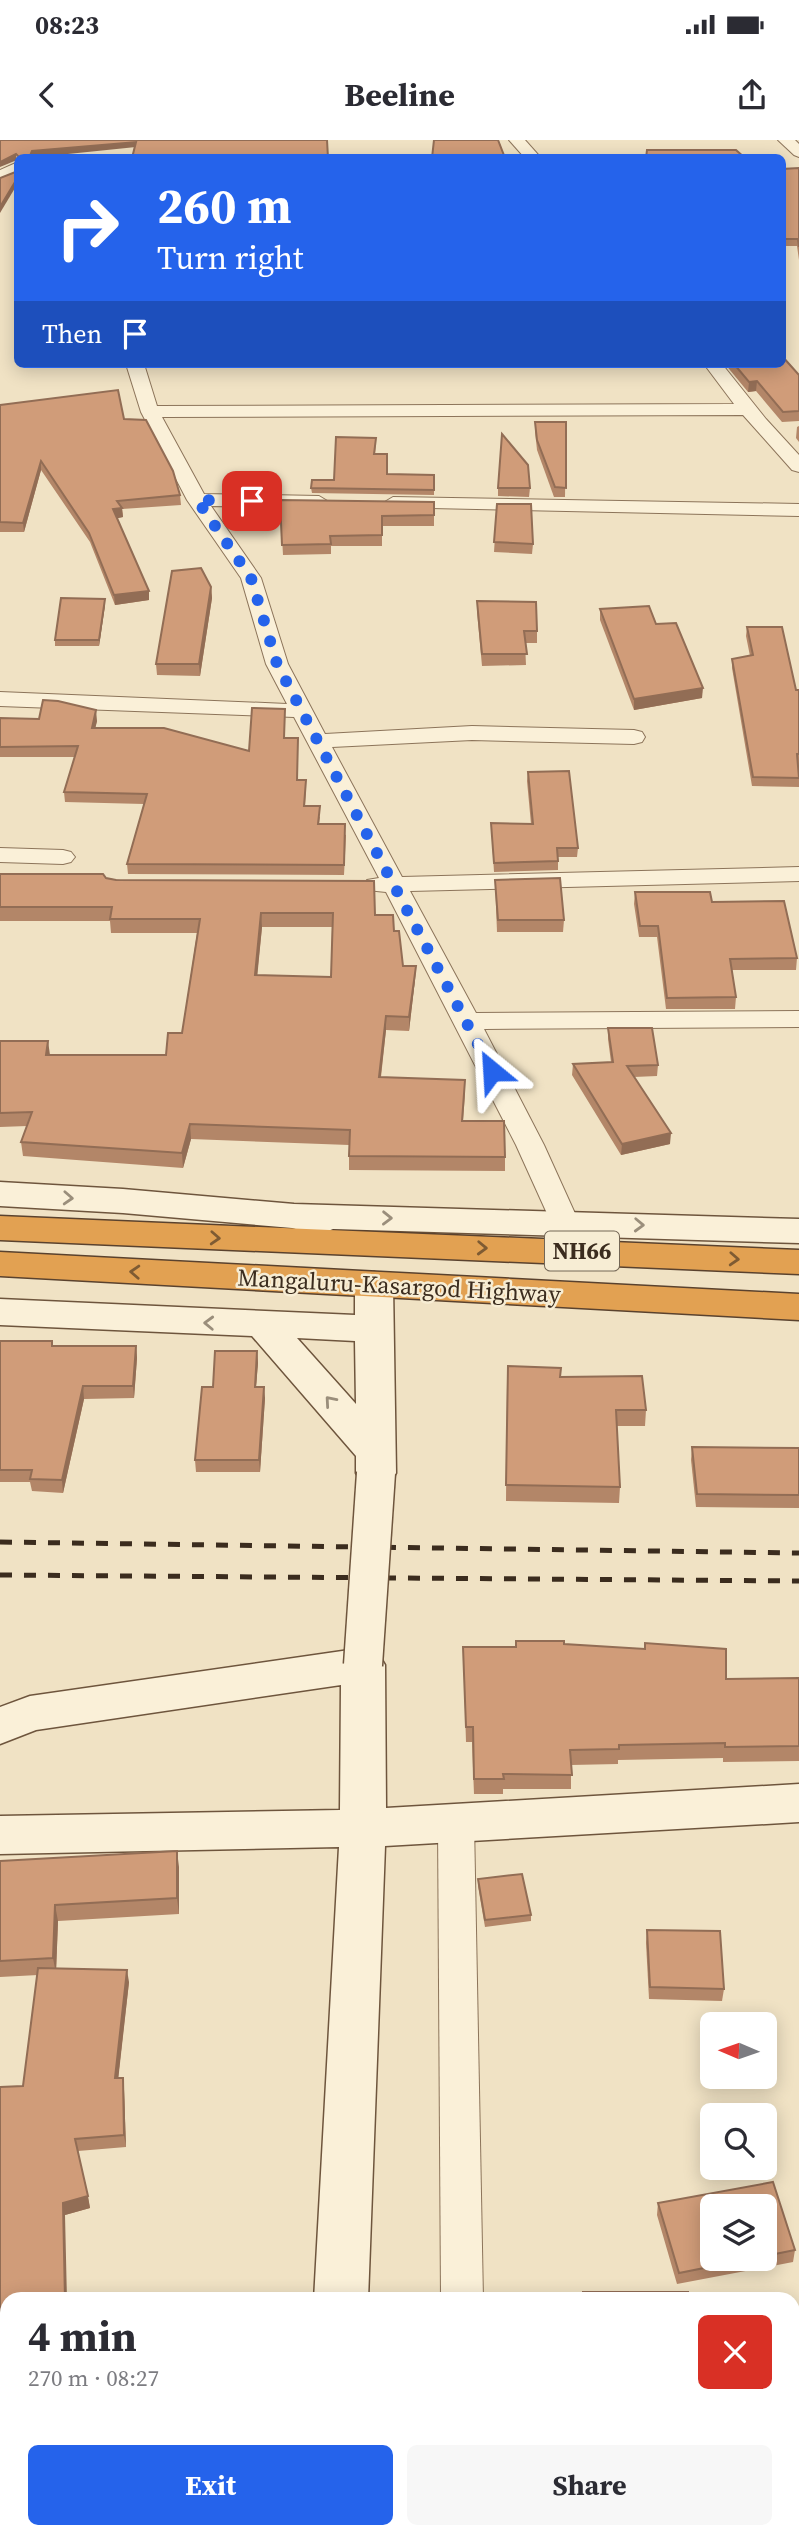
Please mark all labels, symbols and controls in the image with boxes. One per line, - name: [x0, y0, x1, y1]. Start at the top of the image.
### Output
- text: 08:23: [35, 7, 99, 43]
- text: Beeline: [344, 73, 455, 117]
- icon: back: [28, 76, 66, 114]
- icon: share: [733, 76, 771, 114]
- text: 260 m: [157, 172, 292, 239]
- icon: right: [42, 182, 133, 273]
- text: Turn right: [157, 236, 303, 280]
- icon: arrive: [116, 315, 154, 353]
- text: Then: [42, 316, 102, 352]
- pin: [222, 471, 282, 531]
- icon: arrive: [233, 482, 271, 520]
- position arrow: [455, 1034, 529, 1108]
- one-way arrow: [63, 1190, 74, 1205]
- one-way arrow: [382, 1210, 393, 1226]
- one-way arrow: [634, 1217, 645, 1232]
- one-way arrow: [210, 1230, 221, 1245]
- road number: NH66: [545, 1232, 619, 1270]
- one-way arrow: [477, 1241, 488, 1256]
- one-way arrow: [729, 1251, 740, 1266]
- street label: Mangaluru-Kasargod Highway: [237, 1261, 562, 1310]
- one-way arrow: [129, 1265, 140, 1280]
- one-way arrow: [203, 1315, 214, 1331]
- one-way arrow: [326, 1396, 338, 1409]
- north arrow: [700, 2012, 777, 2090]
- map controls: [700, 2012, 777, 2271]
- button: search: [700, 2103, 777, 2180]
- button: layers: [700, 2194, 777, 2271]
- text: 4 min: [28, 2307, 137, 2365]
- button: close: [698, 2315, 772, 2389]
- text: 270 m · 08:27: [28, 2362, 159, 2394]
- button: Exit: [28, 2445, 393, 2525]
- button: Share: [407, 2445, 772, 2525]

